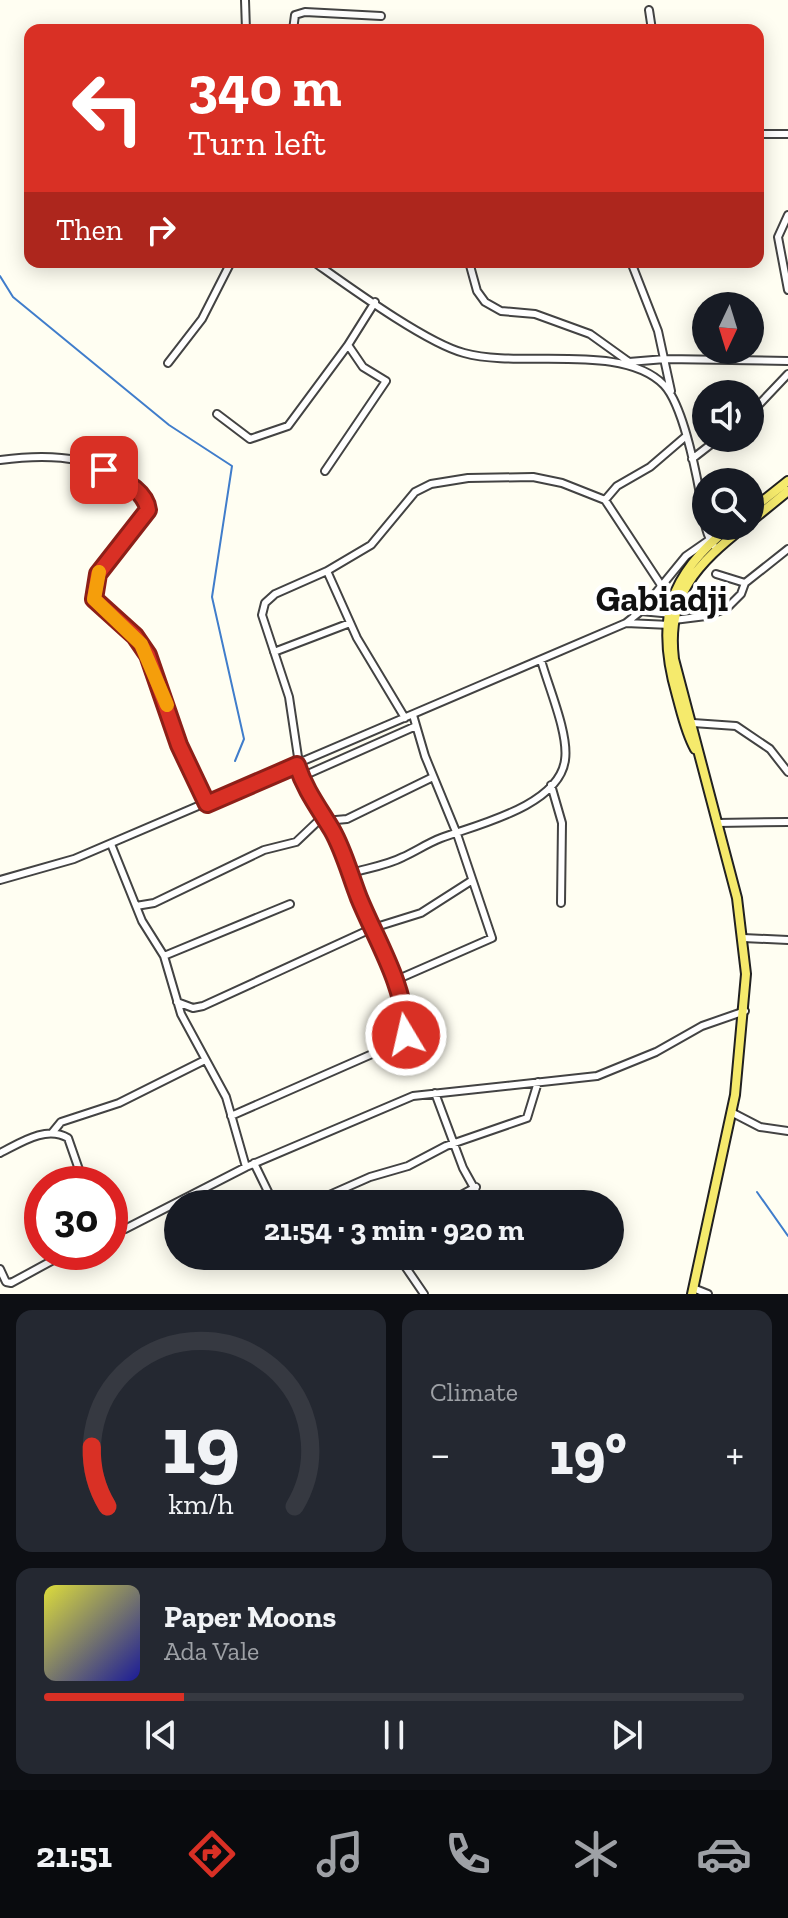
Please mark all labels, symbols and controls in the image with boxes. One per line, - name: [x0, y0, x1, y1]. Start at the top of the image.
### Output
- text: 340 m: [188, 53, 342, 120]
- icon: left: [56, 56, 160, 160]
- text: Turn left: [188, 121, 326, 164]
- icon: right: [139, 208, 183, 252]
- text: Then: [56, 212, 123, 248]
- north arrow: [692, 292, 764, 364]
- map controls: [692, 292, 764, 540]
- button: sound: [692, 380, 764, 452]
- pin: [70, 436, 138, 504]
- icon: arrive: [82, 448, 126, 492]
- button: search: [692, 468, 764, 540]
- district label: Gabiadji: [596, 577, 728, 620]
- position arrow: [364, 993, 448, 1077]
- speed limit sign: 30: [24, 1166, 128, 1270]
- text: 21:54 · 3 min · 920 m: [264, 1212, 524, 1248]
- text: Climate: [430, 1376, 518, 1408]
- text: 19: [162, 1394, 240, 1494]
- text: 19°: [549, 1417, 627, 1489]
- text: −: [430, 1427, 451, 1480]
- text: +: [725, 1427, 744, 1480]
- text: km/h: [168, 1487, 234, 1521]
- text: Paper Moons: [164, 1599, 336, 1635]
- text: Ada Vale: [164, 1635, 259, 1667]
- icon: previous: [139, 1713, 183, 1757]
- icon: pause: [372, 1713, 416, 1757]
- icon: next: [605, 1713, 649, 1757]
- icon: directions: [184, 1826, 240, 1882]
- icon: music: [312, 1826, 368, 1882]
- icon: phone: [440, 1826, 496, 1882]
- icon: climate: [568, 1826, 624, 1882]
- icon: car: [696, 1826, 752, 1882]
- text: 21:51: [36, 1833, 112, 1876]

